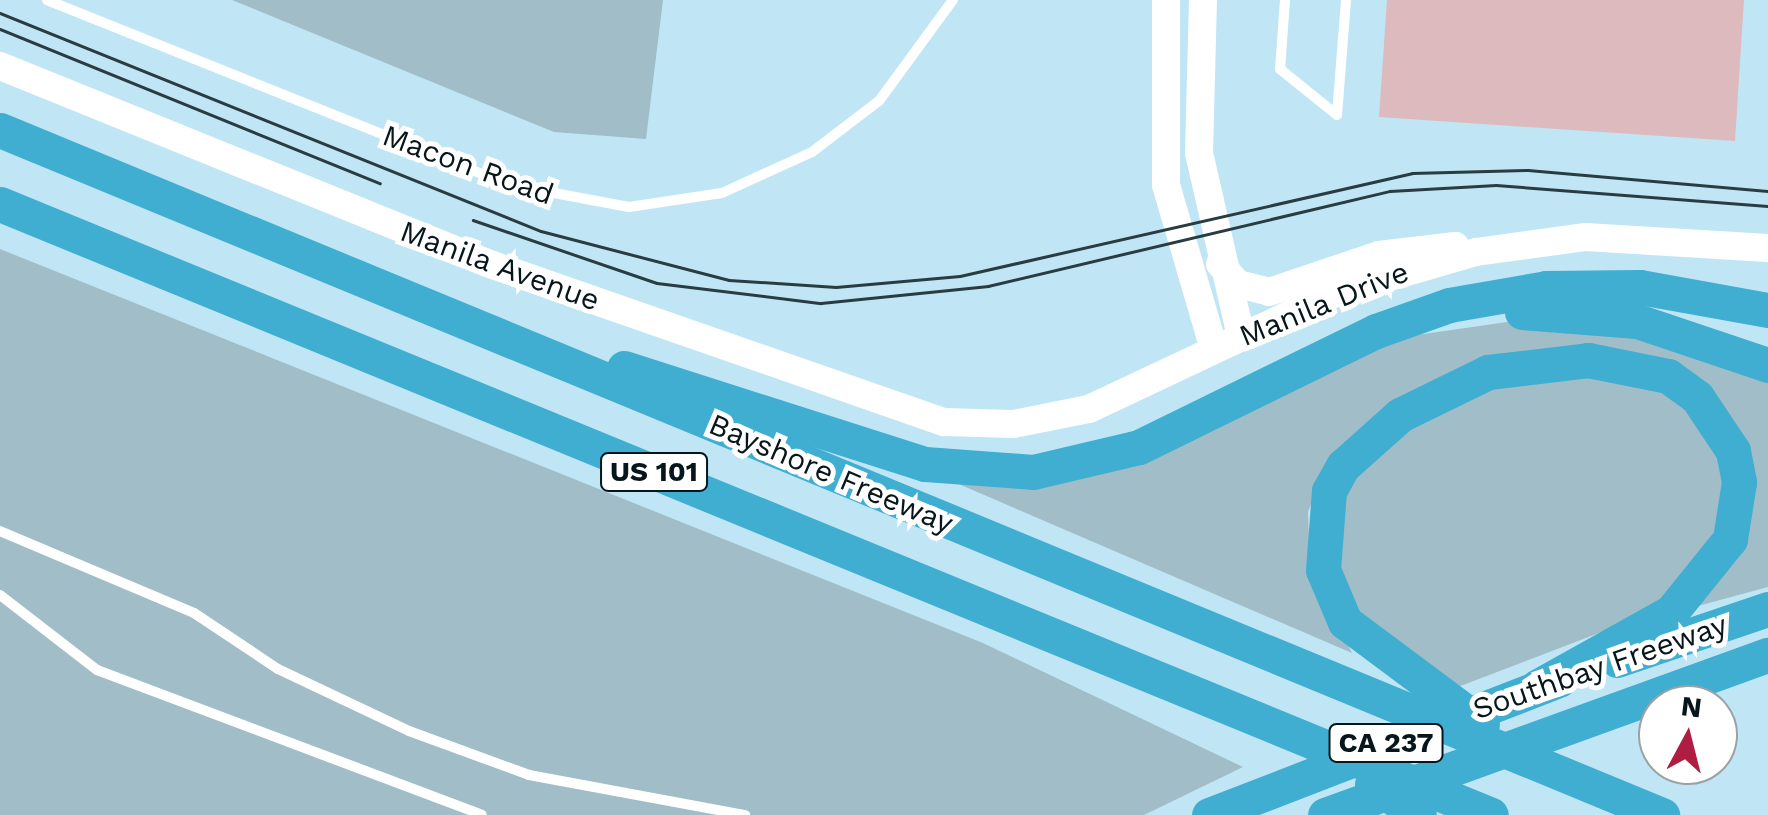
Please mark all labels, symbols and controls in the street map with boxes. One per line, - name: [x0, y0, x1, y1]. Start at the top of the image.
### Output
- street label: Macon Road: [378, 117, 558, 213]
- street label: Manila Avenue: [394, 213, 606, 319]
- street label: Manila Drive: [1234, 254, 1414, 354]
- street label: Bayshore Freeway: [703, 406, 959, 542]
- road number: US 101: [599, 449, 709, 495]
- street label: Southbay Freeway: [1468, 607, 1732, 727]
- north arrow: [1638, 685, 1738, 785]
- text: N: [1679, 689, 1704, 724]
- road number: CA 237: [1326, 720, 1446, 766]

